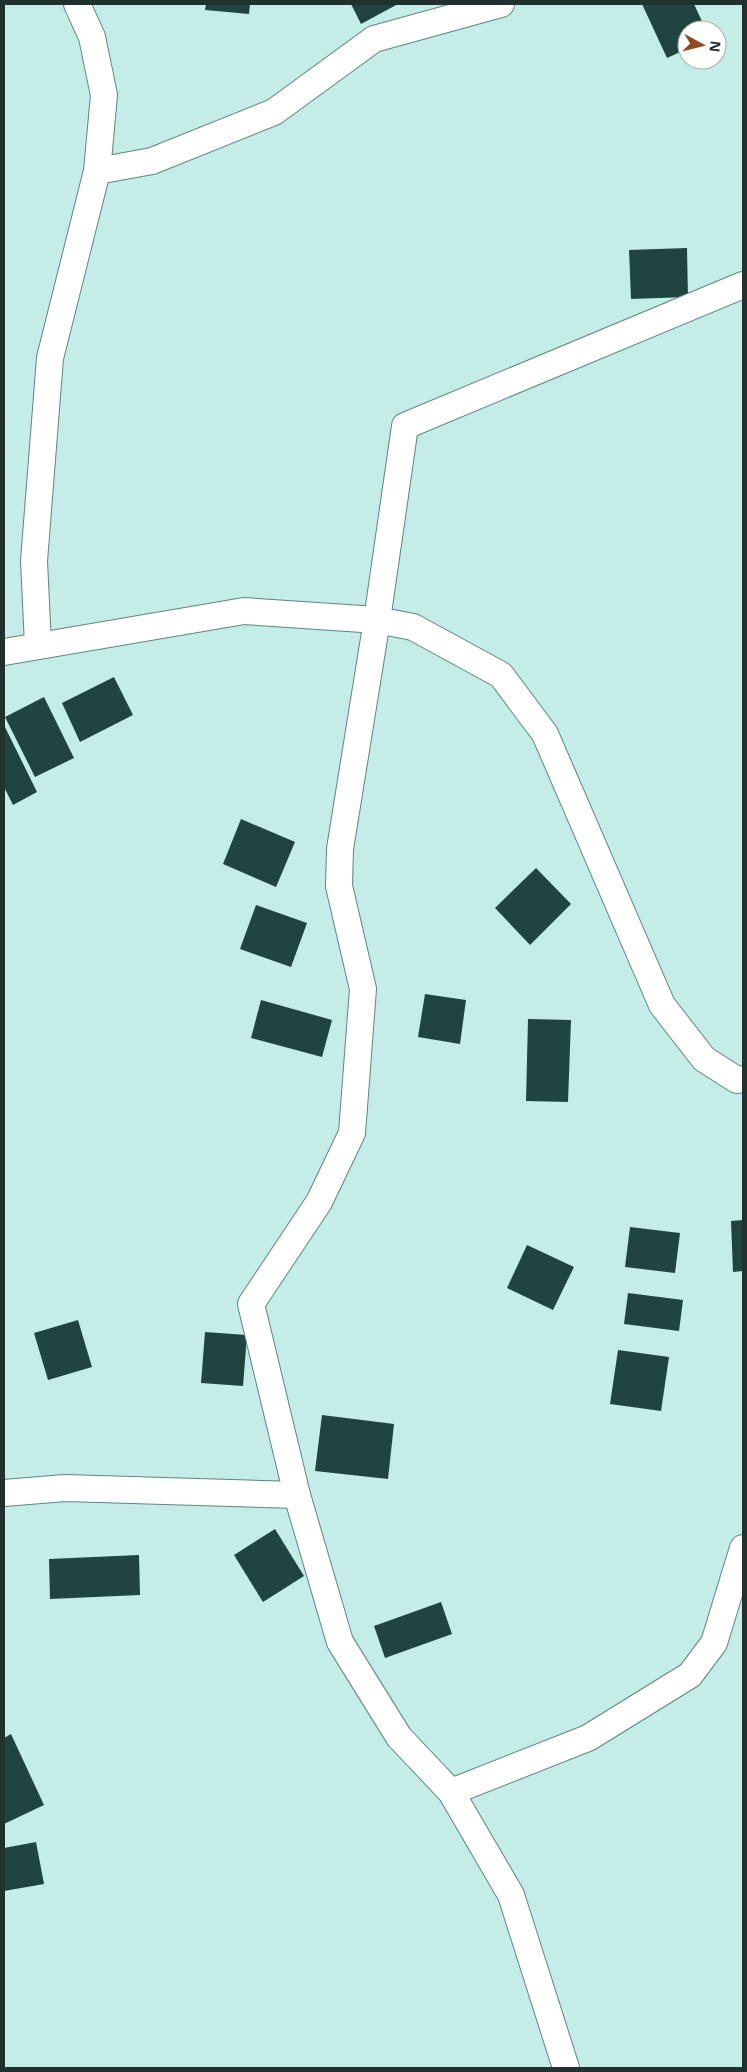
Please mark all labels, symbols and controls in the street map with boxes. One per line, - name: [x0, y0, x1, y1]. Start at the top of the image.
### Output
- north arrow: [677, 20, 727, 70]
- text: N: [705, 40, 726, 53]

